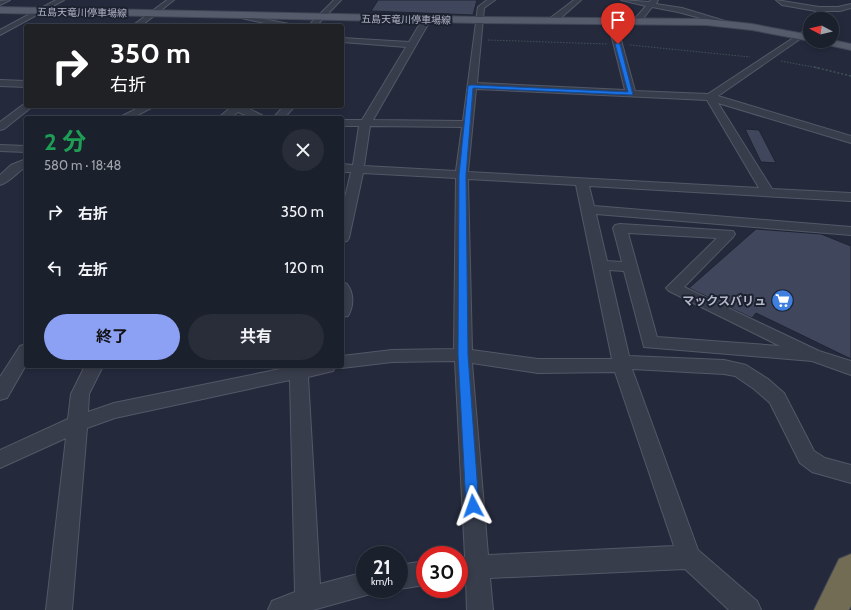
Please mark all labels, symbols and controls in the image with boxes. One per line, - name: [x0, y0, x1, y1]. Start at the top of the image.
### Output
- pin: [601, 3, 635, 44]
- street label: 五島天竜川停車場線: [37, 5, 127, 20]
- icon: arrive: [607, 9, 629, 31]
- street label: 五島天竜川停車場線: [361, 12, 451, 27]
- north arrow: [803, 12, 839, 48]
- map controls: [803, 12, 839, 48]
- text: 350 m: [110, 36, 191, 70]
- icon: right: [44, 40, 96, 92]
- text: 右折: [110, 74, 146, 96]
- text: 2 分: [44, 127, 86, 156]
- button: close: [282, 129, 324, 171]
- text: 580 m · 18:48: [44, 157, 121, 173]
- icon: right: [44, 201, 66, 223]
- text: 350 m: [281, 203, 324, 221]
- text: 右折: [78, 205, 108, 223]
- icon: left: [44, 257, 66, 279]
- text: 120 m: [284, 259, 324, 277]
- text: 左折: [78, 261, 108, 279]
- supermarket icon: マックスバリュ: [769, 288, 795, 314]
- place label: マックスバリュ: [682, 293, 766, 308]
- button: 終了: [44, 314, 180, 360]
- button: 共有: [188, 314, 324, 360]
- position arrow: [452, 485, 494, 527]
- speed limit sign: 30: [416, 546, 468, 598]
- text: 21: [373, 555, 391, 579]
- text: km/h: [371, 575, 393, 588]

